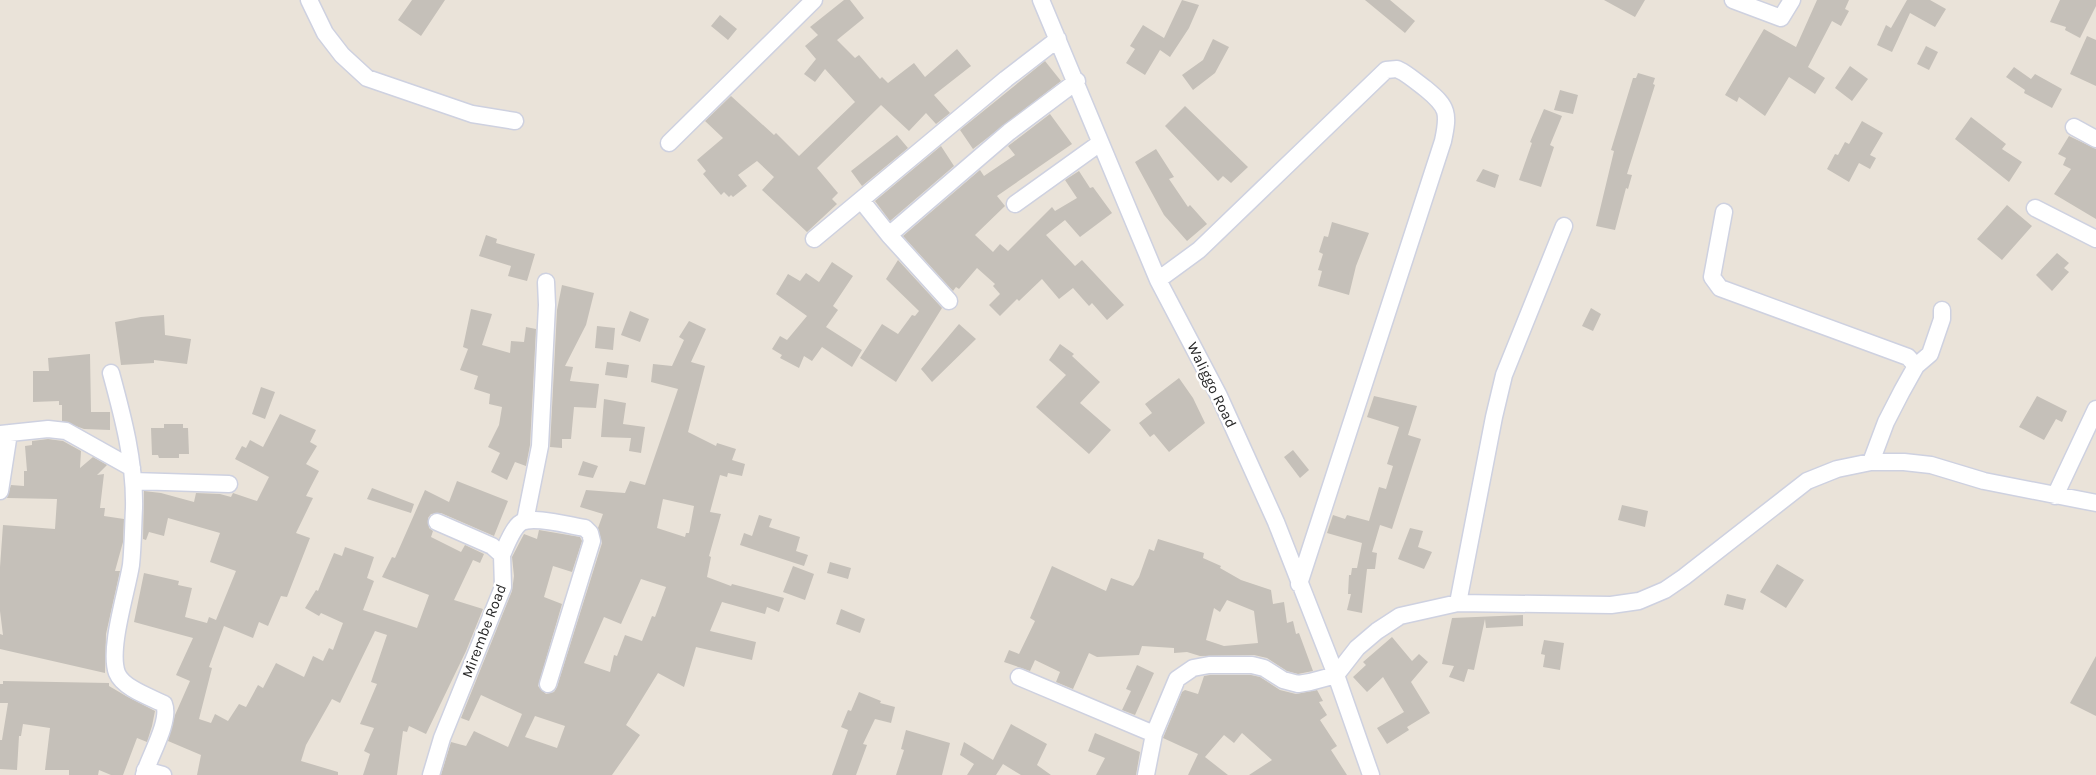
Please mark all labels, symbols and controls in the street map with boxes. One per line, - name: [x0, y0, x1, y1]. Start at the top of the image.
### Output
- street label: Waliggo Road: [1184, 339, 1240, 431]
- street label: Mirembe Road: [458, 582, 510, 680]

